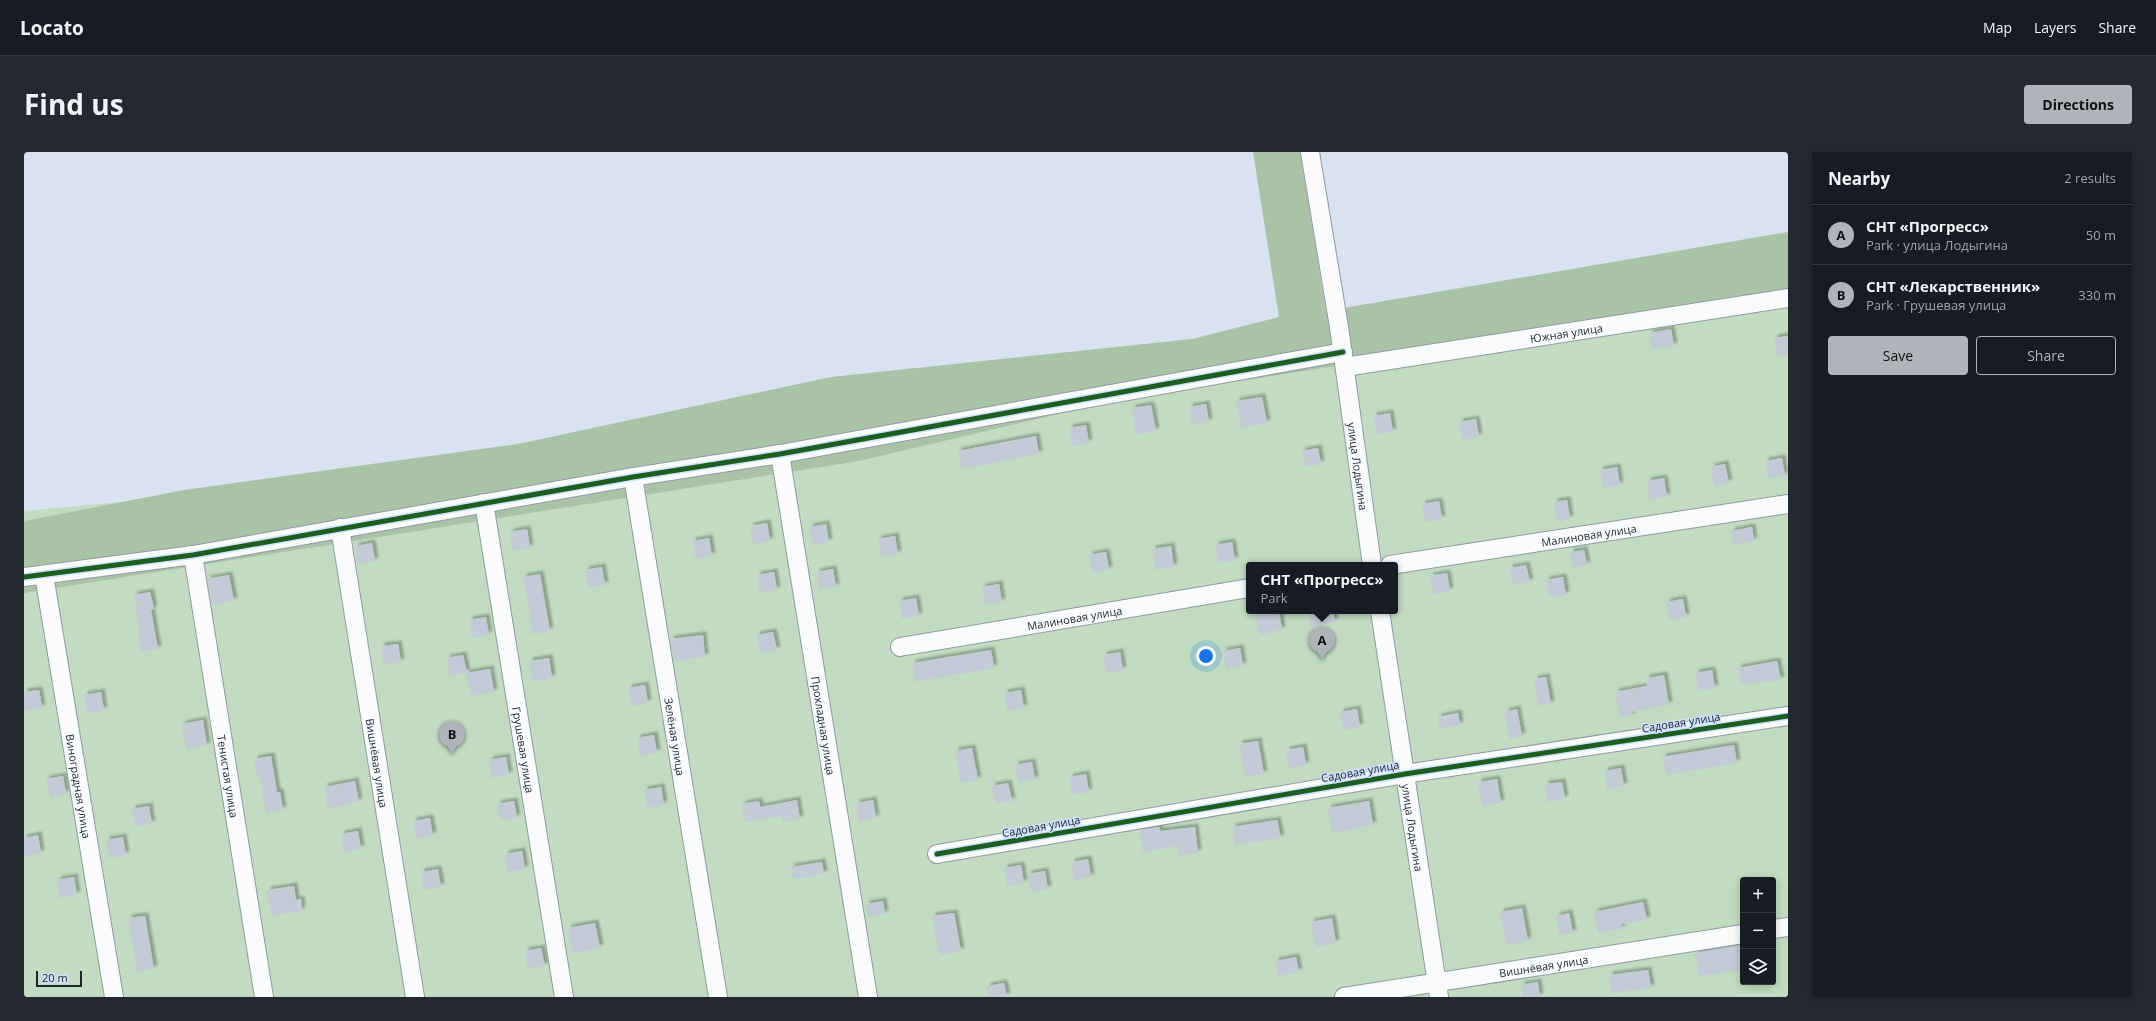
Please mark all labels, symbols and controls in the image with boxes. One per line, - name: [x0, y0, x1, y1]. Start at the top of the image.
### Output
- text: Locato: [20, 15, 84, 41]
- text: Map: [1983, 18, 2012, 37]
- text: Layers: [2034, 18, 2076, 37]
- text: Share: [2098, 18, 2136, 37]
- text: Find us: [24, 85, 124, 123]
- button: Directions: [2024, 85, 2132, 124]
- text: Nearby: [1828, 167, 1890, 190]
- text: 2 results: [2064, 169, 2116, 187]
- text: СНТ «Прогресс»: [1866, 216, 1989, 236]
- text: A: [1837, 226, 1845, 244]
- text: 50 m: [2086, 226, 2116, 244]
- text: Park · улица Лодыгина: [1866, 236, 2008, 254]
- text: СНТ «Лекарственник»: [1866, 276, 2040, 296]
- text: B: [1837, 286, 1845, 304]
- text: 330 m: [2078, 286, 2116, 304]
- text: Park · Грушевая улица: [1866, 296, 2006, 314]
- street label: Южная улица: [1529, 319, 1604, 346]
- button: Save: [1828, 336, 1968, 375]
- button: Share: [1976, 336, 2116, 375]
- street label: улица Лодыгина: [1345, 421, 1372, 511]
- street label: Малиновая улица: [1540, 520, 1637, 549]
- popup: [1246, 562, 1398, 614]
- text: СНТ «Прогресс»: [1261, 569, 1383, 589]
- text: Park: [1261, 589, 1288, 607]
- street label: Малиновая улица: [1026, 602, 1123, 633]
- pin: A: [1309, 627, 1335, 660]
- your location: [1196, 646, 1216, 666]
- street label: Прохладная улица: [809, 675, 839, 776]
- street label: Зелёная улица: [662, 696, 689, 777]
- street label: Грушевая улица: [510, 706, 538, 794]
- street label: Садовая улица: [1641, 708, 1721, 736]
- street label: Вишнёвая улица: [363, 717, 392, 809]
- pin: B: [439, 721, 465, 754]
- street label: Виноградная улица: [63, 733, 95, 839]
- street label: Тенистая улица: [214, 734, 243, 819]
- street label: Садовая улица: [1320, 757, 1400, 785]
- street label: улица Лодыгина: [1399, 783, 1427, 872]
- street label: Садовая улица: [1001, 812, 1081, 840]
- map controls: [1740, 877, 1776, 985]
- button: +: [1740, 877, 1776, 913]
- button: −: [1740, 913, 1776, 949]
- button: layers: [1740, 949, 1776, 985]
- street label: Вишнёвая улица: [1498, 951, 1589, 980]
- scale bar: [36, 969, 82, 988]
- text: 20 m: [42, 970, 68, 985]

